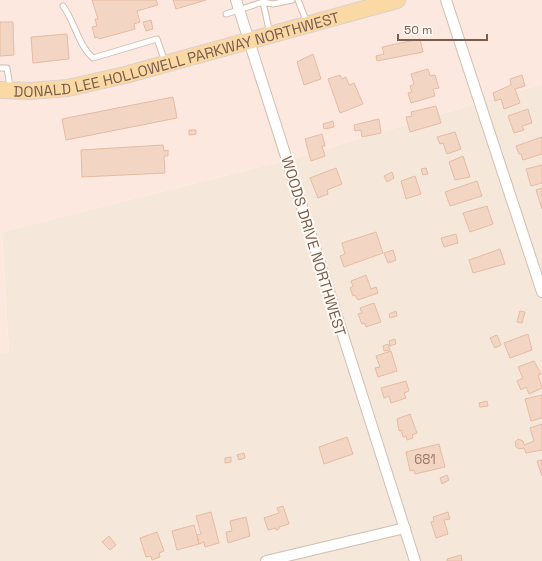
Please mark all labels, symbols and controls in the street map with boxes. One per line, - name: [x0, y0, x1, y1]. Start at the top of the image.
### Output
- street label: DONALD LEE HOLLOWELL PARKWAY NORTHWEST: [13, 7, 342, 101]
- scale bar: [398, 16, 487, 42]
- text: 50 m: [404, 22, 432, 38]
- street label: WOODS DRIVE NORTHWEST: [278, 154, 351, 339]
- house number: 681: [414, 451, 436, 468]

